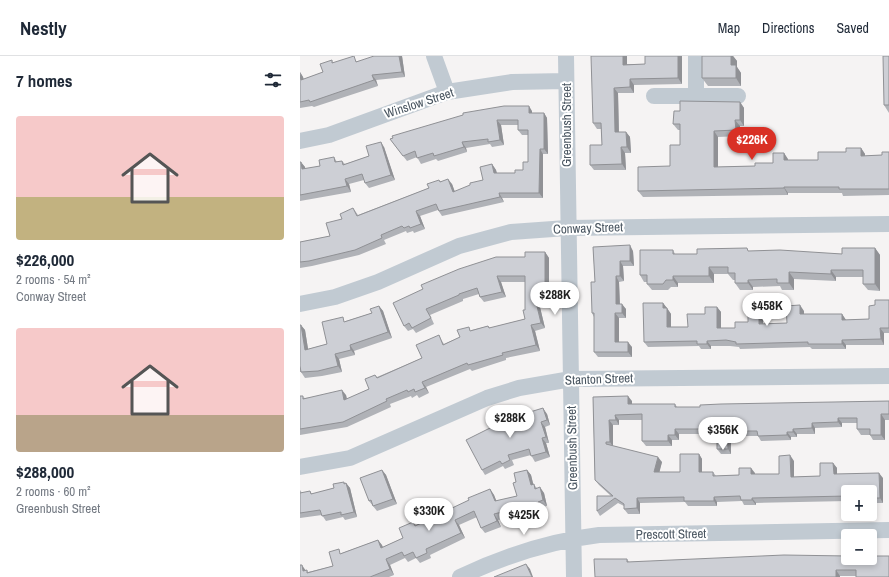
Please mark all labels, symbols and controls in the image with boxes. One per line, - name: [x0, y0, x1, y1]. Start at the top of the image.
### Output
- text: Nestly: [20, 15, 67, 41]
- text: Map: [718, 19, 740, 37]
- text: Directions: [762, 19, 814, 37]
- text: Saved: [836, 19, 869, 37]
- text: 7 homes: [16, 69, 73, 92]
- icon: filters: [262, 69, 284, 91]
- street label: Greenbush Street: [558, 83, 575, 167]
- street label: Winslow Street: [382, 84, 456, 122]
- pin: $226K: [724, 127, 780, 161]
- text: $226K: [736, 131, 768, 148]
- icon: home: [114, 142, 186, 214]
- street label: Conway Street: [553, 218, 623, 238]
- text: $226,000: [16, 248, 74, 271]
- text: 2 rooms · 54 m²: [16, 271, 91, 288]
- pin: $288K: [527, 282, 583, 316]
- text: $288K: [539, 286, 571, 303]
- text: Conway Street: [16, 288, 86, 305]
- pin: $458K: [739, 293, 795, 327]
- text: $458K: [751, 297, 783, 314]
- icon: home: [114, 354, 186, 426]
- street label: Stanton Street: [565, 369, 633, 389]
- pin: $288K: [482, 405, 538, 439]
- street label: Greenbush Street: [563, 406, 581, 490]
- text: $288K: [494, 409, 526, 426]
- pin: $356K: [695, 417, 751, 451]
- text: $356K: [707, 421, 739, 438]
- text: $288,000: [16, 460, 74, 483]
- text: 2 rooms · 60 m²: [16, 483, 91, 500]
- map controls: [841, 485, 877, 565]
- button: +: [841, 485, 877, 521]
- pin: $330K: [401, 498, 457, 532]
- text: Greenbush Street: [16, 500, 100, 517]
- text: $330K: [413, 502, 445, 519]
- pin: $425K: [496, 502, 552, 536]
- text: $425K: [508, 506, 540, 523]
- street label: Prescott Street: [636, 525, 706, 543]
- button: −: [841, 529, 877, 565]

